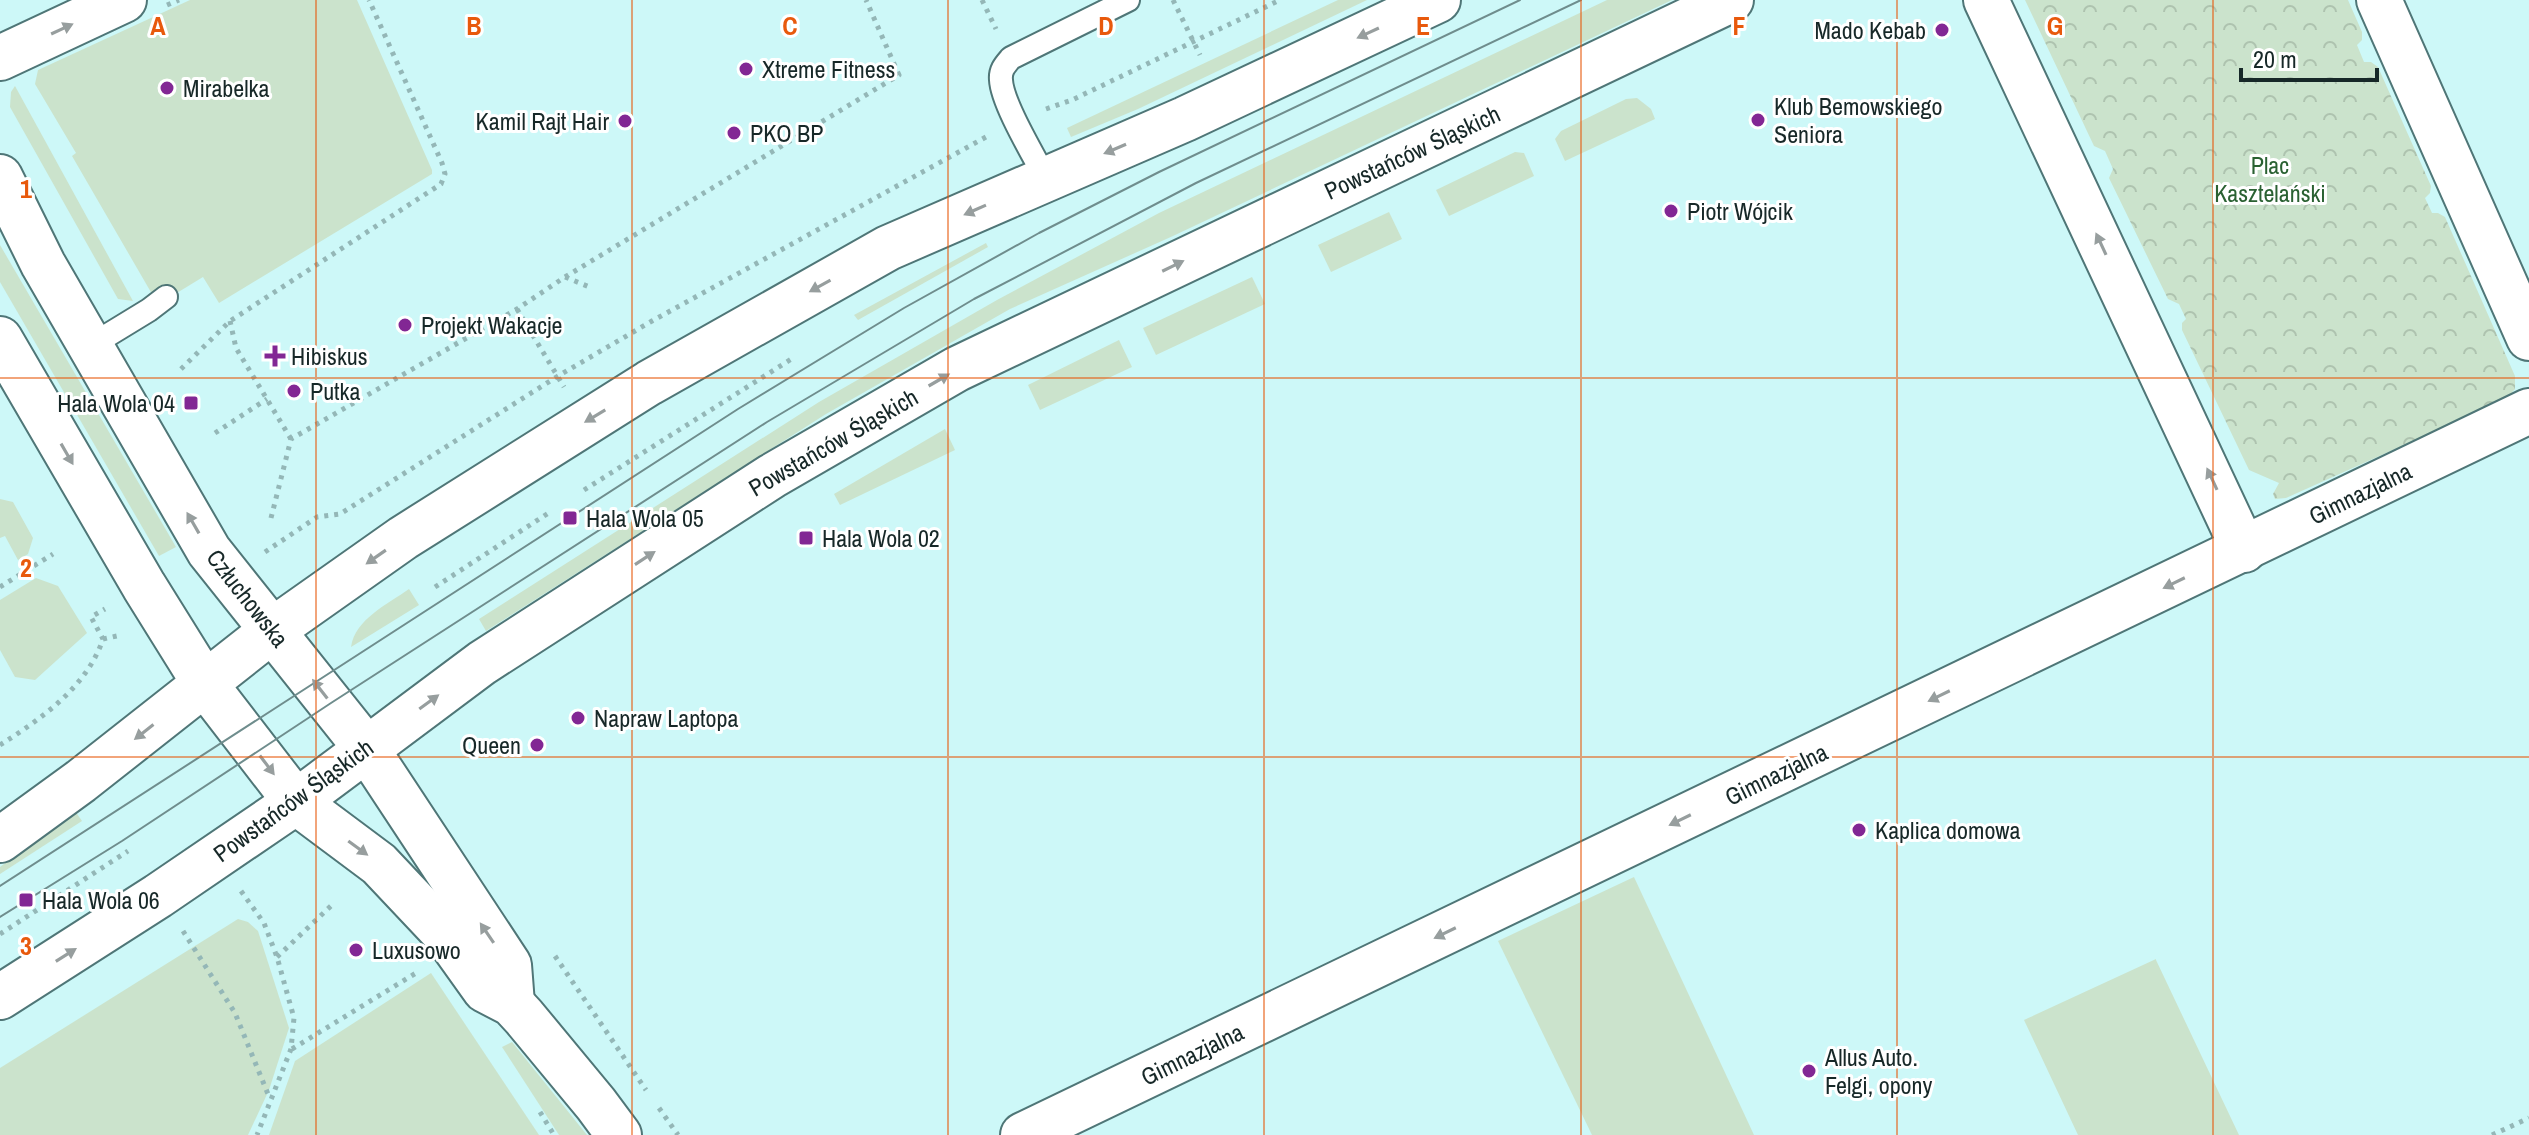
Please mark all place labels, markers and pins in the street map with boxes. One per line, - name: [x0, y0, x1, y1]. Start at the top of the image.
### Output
- place label: Mado Kebab: [1814, 14, 1926, 46]
- marker: Mado Kebab: [1933, 21, 1951, 39]
- place label: Xtreme Fitness: [762, 53, 895, 85]
- marker: Xtreme Fitness: [737, 60, 755, 78]
- place label: Mirabelka: [183, 72, 269, 104]
- marker: Mirabelka: [158, 79, 176, 97]
- place label: Klub Bemowskiego Seniora: [1774, 90, 1942, 150]
- place label: Kamil Rajt Hair: [476, 105, 609, 137]
- marker: Klub Bemowskiego Seniora: [1749, 111, 1767, 129]
- marker: Kamil Rajt Hair: [616, 112, 634, 130]
- place label: PKO BP: [750, 117, 823, 149]
- marker: PKO BP: [725, 124, 743, 142]
- place label: Piotr Wójcik: [1687, 195, 1793, 227]
- marker: Piotr Wójcik: [1662, 202, 1680, 220]
- place label: Projekt Wakacje: [421, 309, 562, 341]
- marker: Projekt Wakacje: [396, 316, 414, 334]
- place label: Hibiskus: [291, 340, 368, 372]
- marker: Hibiskus: [266, 347, 284, 365]
- place label: Putka: [310, 375, 360, 407]
- marker: Putka: [285, 382, 303, 400]
- place label: Hala Wola 04: [57, 387, 175, 419]
- marker: Hala Wola 04: [182, 394, 200, 412]
- place label: Hala Wola 05: [586, 502, 704, 534]
- marker: Hala Wola 05: [561, 509, 579, 527]
- place label: Hala Wola 02: [822, 522, 940, 554]
- marker: Hala Wola 02: [797, 529, 815, 547]
- place label: Napraw Laptopa: [594, 702, 738, 734]
- marker: Napraw Laptopa: [569, 709, 587, 727]
- place label: Queen: [462, 729, 521, 761]
- marker: Queen: [528, 736, 546, 754]
- place label: Kaplica domowa: [1875, 814, 2021, 846]
- marker: Kaplica domowa: [1850, 821, 1868, 839]
- place label: Hala Wola 06: [42, 884, 160, 916]
- marker: Hala Wola 06: [17, 891, 35, 909]
- place label: Luxusowo: [372, 934, 461, 966]
- marker: Luxusowo: [347, 941, 365, 959]
- place label: Allus Auto. Felgi, opony: [1824, 1041, 1933, 1101]
- marker: Allus Auto. Felgi, opony: [1800, 1062, 1818, 1080]

